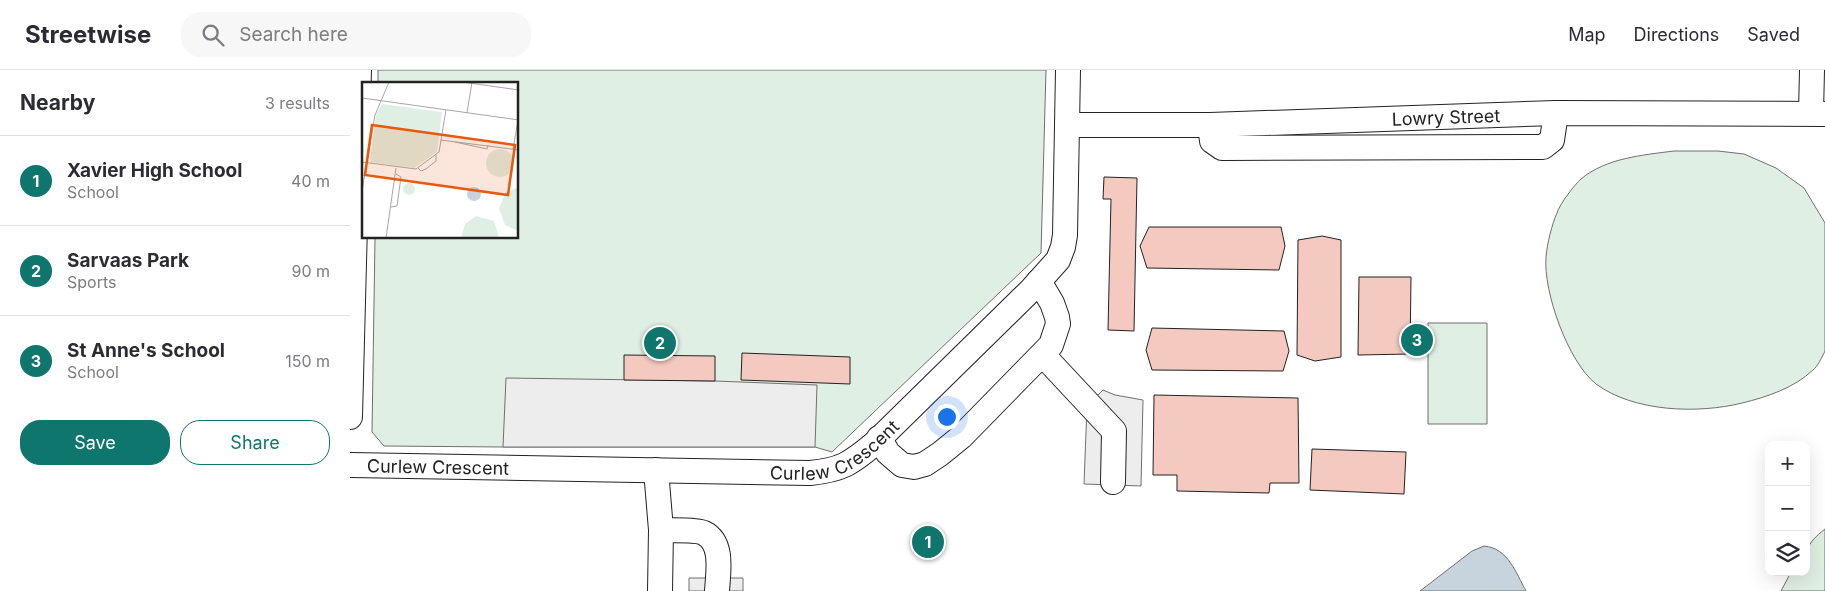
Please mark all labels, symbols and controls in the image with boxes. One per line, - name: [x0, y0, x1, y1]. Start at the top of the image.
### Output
- search box: [181, 12, 531, 57]
- text: Streetwise: [25, 20, 151, 49]
- icon: search: [199, 21, 227, 49]
- text: Search here: [239, 23, 348, 46]
- text: Map: [1568, 24, 1606, 45]
- text: Directions: [1634, 24, 1719, 45]
- text: Saved: [1747, 24, 1800, 45]
- inset map: [362, 82, 519, 239]
- text: Nearby: [20, 90, 95, 115]
- text: 3 results: [265, 93, 330, 113]
- street label: Lowry Street: [1391, 104, 1501, 129]
- text: Xavier High School: [67, 159, 242, 182]
- text: 1: [33, 171, 39, 191]
- text: 40 m: [291, 171, 330, 191]
- text: School: [67, 182, 119, 202]
- text: Sarvaas Park: [67, 249, 189, 272]
- text: 2: [31, 261, 41, 281]
- text: 90 m: [291, 261, 330, 281]
- text: Sports: [67, 272, 116, 292]
- pin: 3: [1401, 321, 1433, 359]
- pin: 2: [644, 324, 676, 362]
- text: St Anne's School: [67, 339, 225, 362]
- text: 3: [31, 351, 41, 371]
- text: 150 m: [285, 351, 330, 371]
- text: School: [67, 362, 119, 382]
- your location: [934, 404, 960, 430]
- street label: Curlew Crescent: [770, 415, 903, 484]
- button: Save: [20, 420, 170, 465]
- button: Share: [180, 420, 330, 465]
- map controls: [1765, 441, 1810, 576]
- button: +: [1765, 441, 1810, 486]
- street label: Curlew Crescent: [367, 455, 509, 478]
- button: −: [1765, 486, 1810, 531]
- pin: 1: [912, 523, 944, 561]
- button: layers: [1765, 531, 1810, 576]

